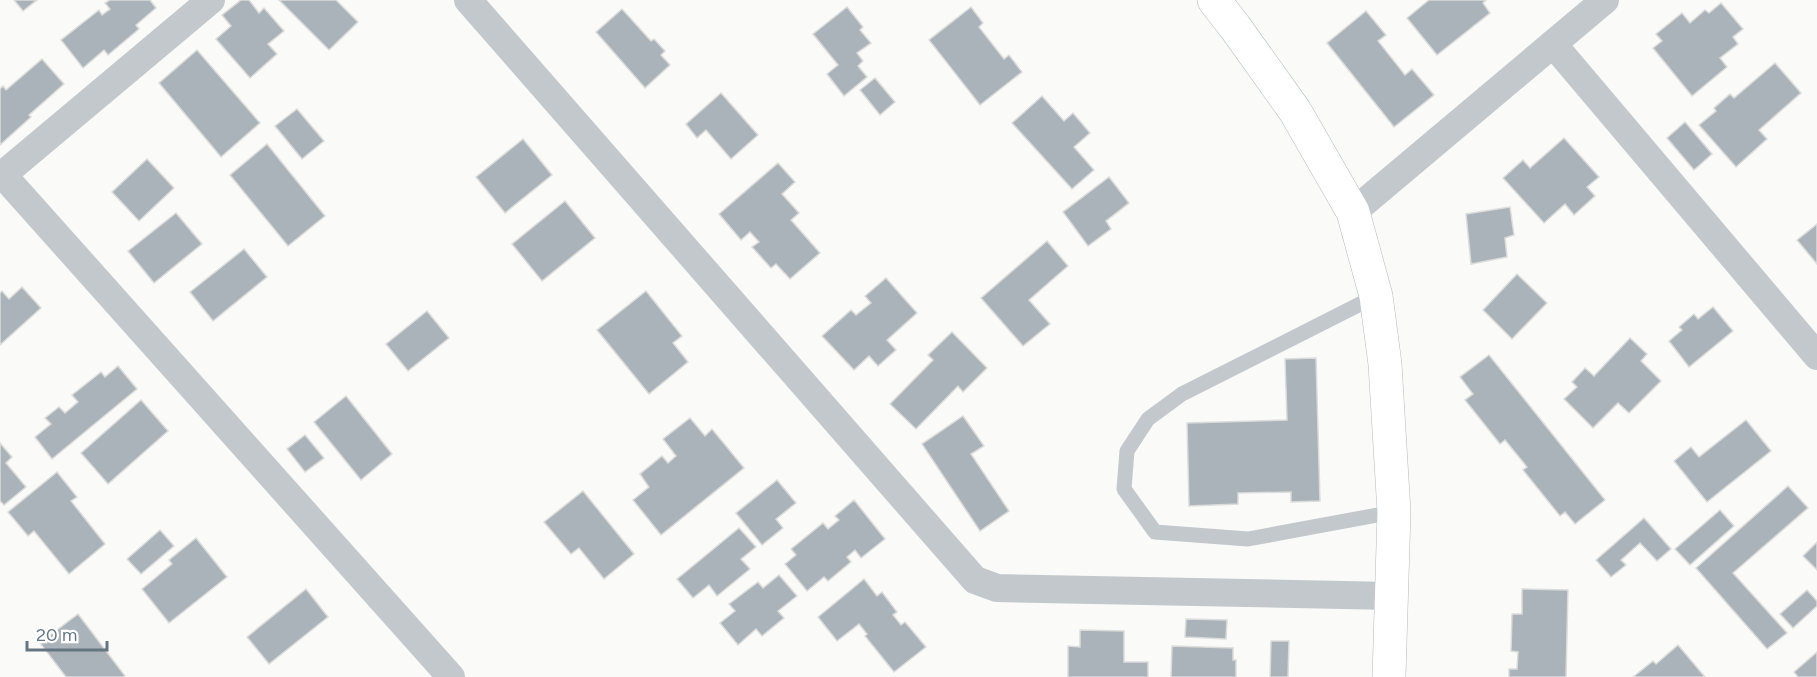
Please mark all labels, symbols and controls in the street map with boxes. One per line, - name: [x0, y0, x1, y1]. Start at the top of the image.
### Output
- scale bar: [27, 614, 106, 652]
- text: 20 m: [36, 624, 77, 646]

